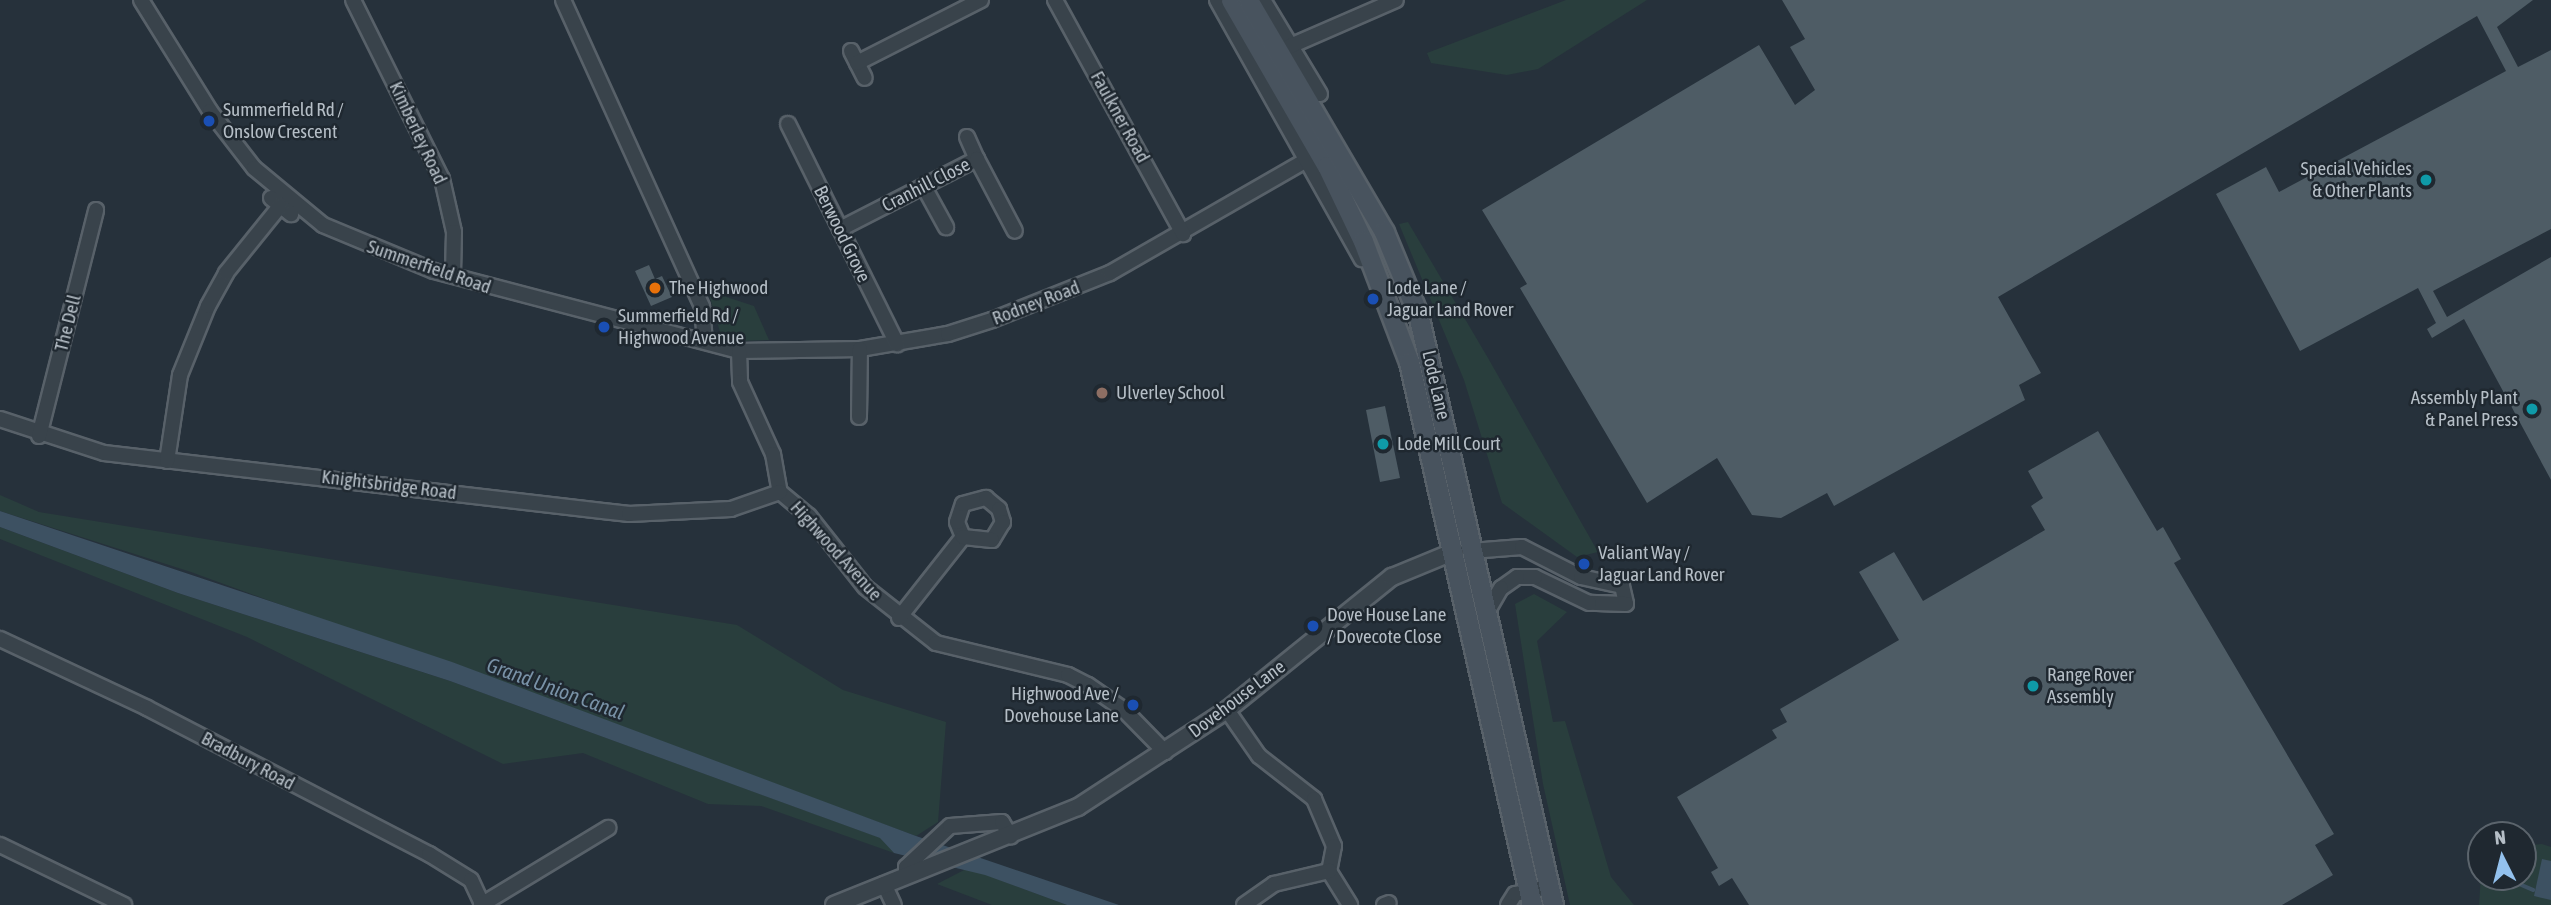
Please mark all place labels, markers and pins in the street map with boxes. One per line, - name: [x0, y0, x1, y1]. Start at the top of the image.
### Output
- place label: Summerfield Rd / Onslow Crescent: [223, 99, 344, 143]
- marker: Summerfield Rd / Onslow Crescent: [201, 113, 217, 129]
- place label: Special Vehicles & Other Plants: [2300, 158, 2412, 202]
- marker: Special Vehicles & Other Plants: [2418, 172, 2434, 188]
- place label: The Highwood: [669, 277, 768, 299]
- place label: Lode Lane / Jaguar Land Rover: [1387, 277, 1513, 321]
- marker: The Highwood: [647, 280, 663, 296]
- marker: Lode Lane / Jaguar Land Rover: [1365, 291, 1381, 307]
- place label: Summerfield Rd / Highwood Avenue: [618, 305, 744, 349]
- marker: Summerfield Rd / Highwood Avenue: [596, 319, 612, 335]
- place label: Ulverley School: [1116, 382, 1225, 404]
- marker: Ulverley School: [1094, 385, 1110, 401]
- place label: Assembly Plant & Panel Press: [2411, 387, 2518, 431]
- marker: Assembly Plant & Panel Press: [2524, 401, 2540, 417]
- place label: Lode Mill Court: [1397, 433, 1501, 455]
- marker: Lode Mill Court: [1375, 436, 1391, 452]
- place label: Valiant Way / Jaguar Land Rover: [1598, 542, 1724, 586]
- marker: Valiant Way / Jaguar Land Rover: [1576, 556, 1592, 572]
- place label: Dove House Lane / Dovecote Close: [1327, 604, 1446, 648]
- marker: Dove House Lane / Dovecote Close: [1305, 618, 1321, 634]
- place label: Range Rover Assembly: [2047, 664, 2134, 708]
- marker: Range Rover Assembly: [2025, 678, 2041, 694]
- place label: Highwood Ave / Dovehouse Lane: [1004, 683, 1119, 727]
- marker: Highwood Ave / Dovehouse Lane: [1125, 697, 1141, 713]

